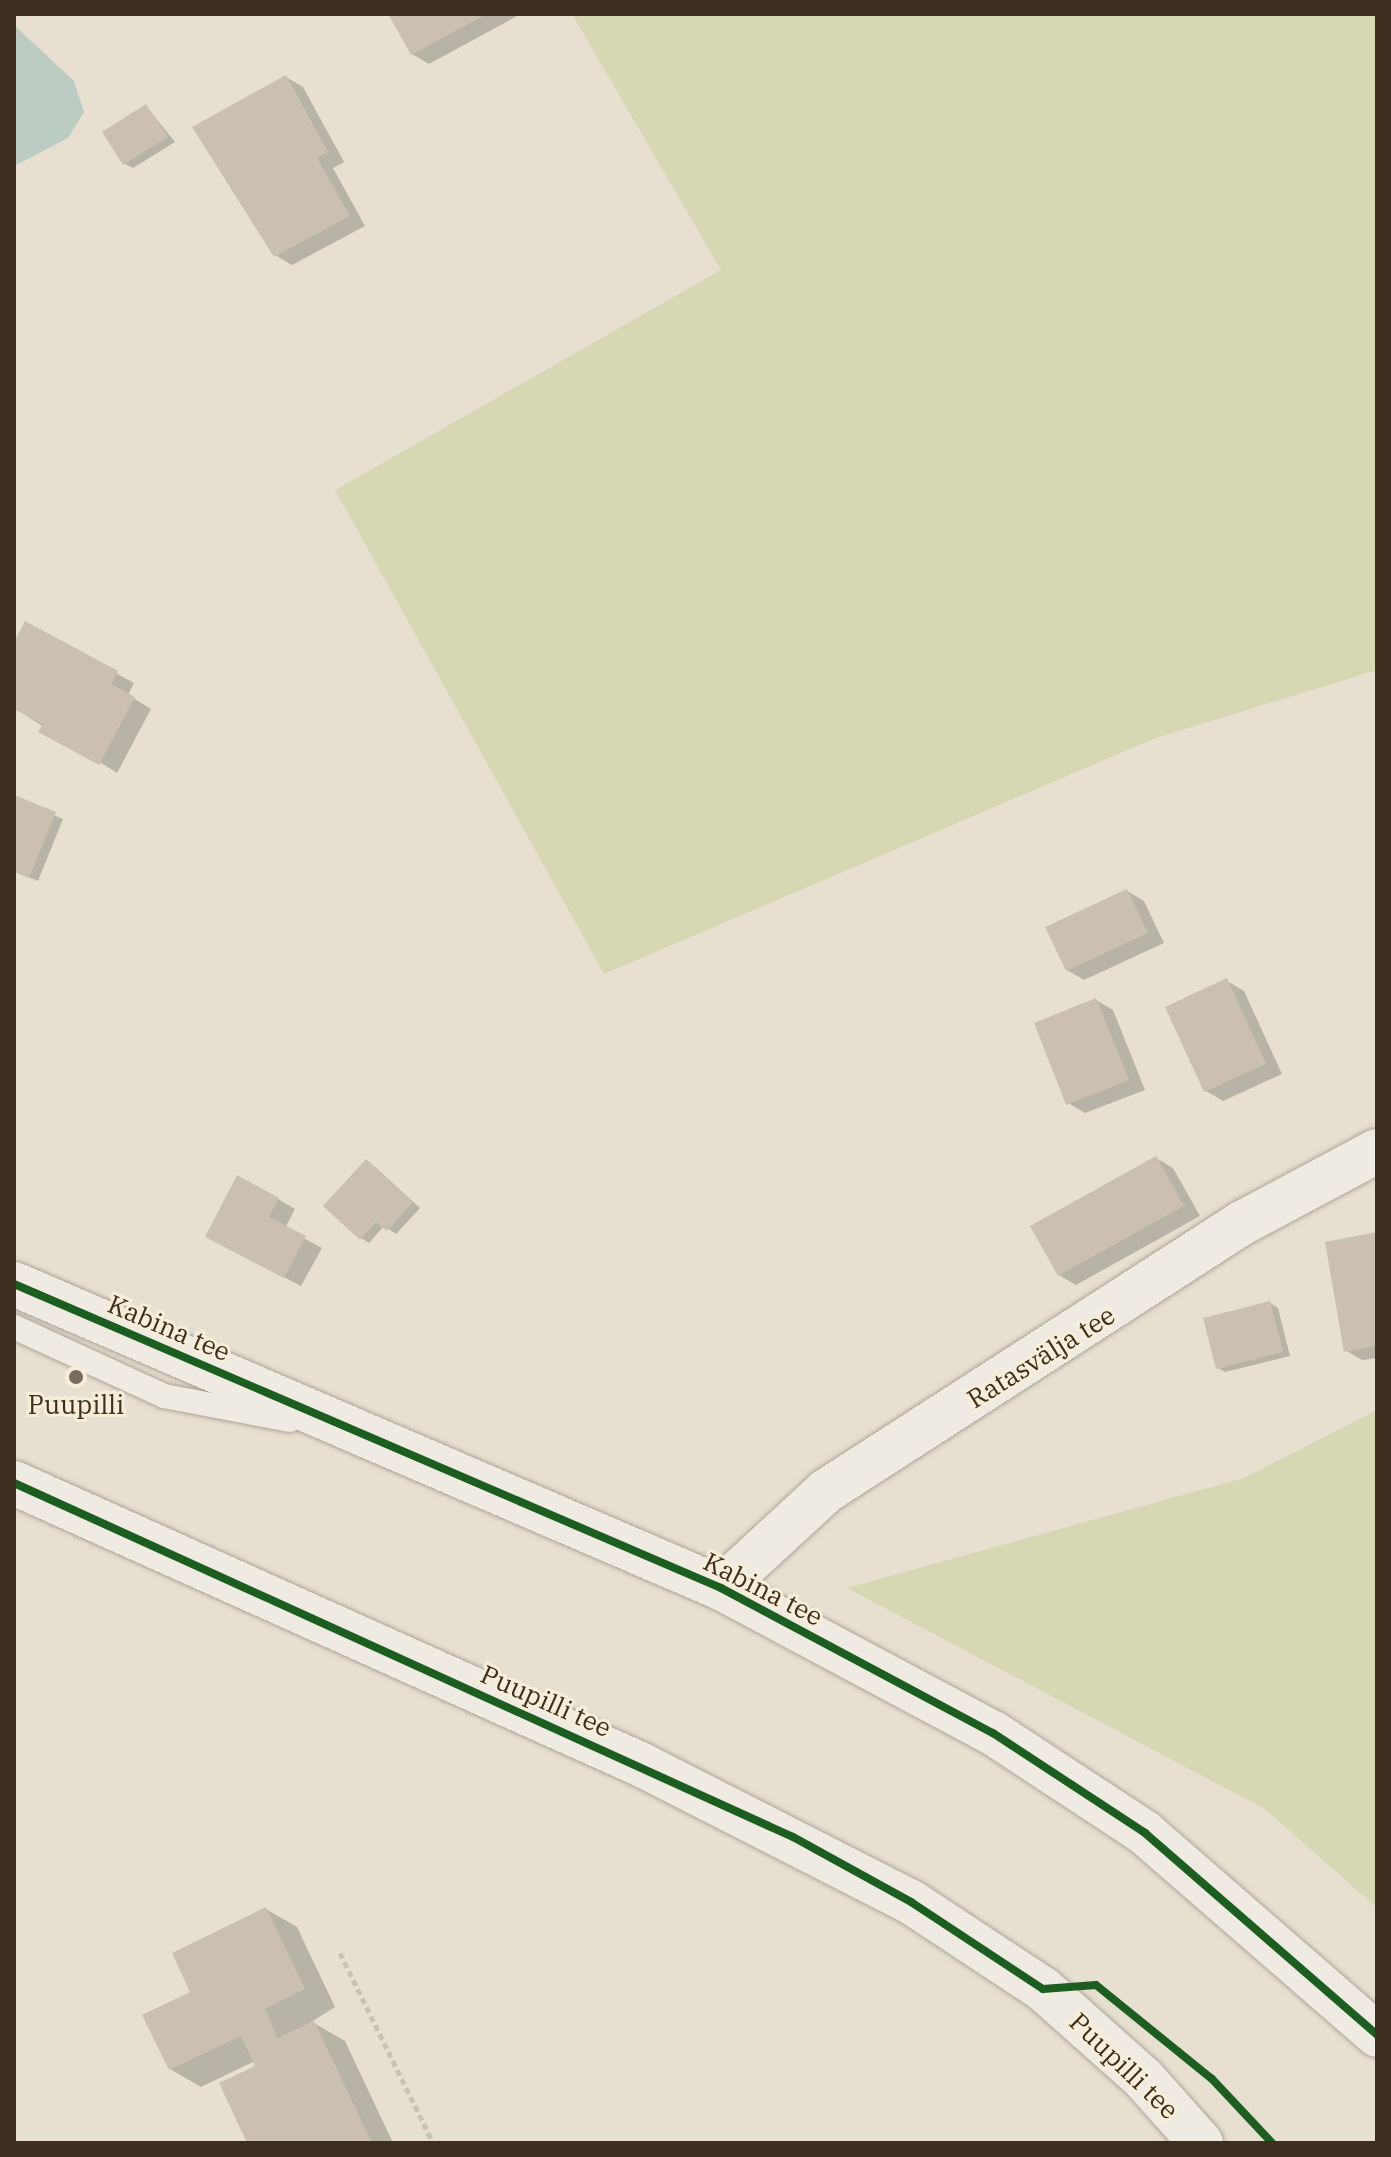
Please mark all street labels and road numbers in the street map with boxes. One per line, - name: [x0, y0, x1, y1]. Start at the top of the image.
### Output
- street label: Kabina tee: [103, 1288, 235, 1368]
- street label: Ratasvälja tee: [962, 1299, 1120, 1415]
- street label: Kabina tee: [698, 1546, 828, 1632]
- street label: Puupilli tee: [476, 1658, 616, 1744]
- street label: Puupilli tee: [1063, 2006, 1185, 2126]

